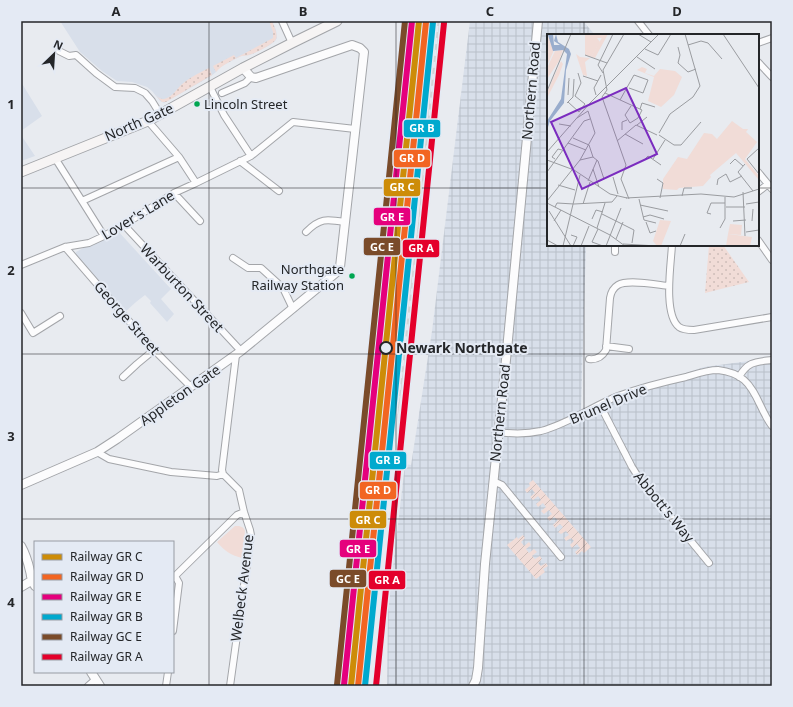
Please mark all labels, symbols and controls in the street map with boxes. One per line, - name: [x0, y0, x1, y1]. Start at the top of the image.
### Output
- text: A: [112, 2, 121, 20]
- text: B: [299, 2, 307, 20]
- text: C: [486, 2, 494, 20]
- text: D: [672, 2, 682, 20]
- north arrow: [34, 34, 74, 74]
- inset map: [547, 34, 759, 246]
- text: N: [51, 36, 66, 53]
- street label: Northern Road: [517, 41, 544, 141]
- text: 1: [7, 95, 15, 113]
- place label: Lincoln Street: [204, 95, 288, 113]
- street label: North Gate: [101, 98, 176, 145]
- marker: Lincoln Street: [192, 99, 202, 109]
- line badge: GR B: [403, 119, 441, 138]
- text: GR B: [409, 120, 435, 135]
- line badge: GR D: [393, 149, 431, 168]
- text: GR D: [399, 150, 425, 165]
- line badge: GR C: [383, 178, 421, 197]
- text: GR C: [389, 179, 415, 194]
- street label: Lover's Lane: [98, 185, 178, 244]
- line badge: GR E: [373, 207, 411, 226]
- text: GR E: [380, 209, 404, 224]
- line badge: GC E: [363, 237, 401, 256]
- street label: Warburton Street: [136, 239, 228, 336]
- text: GC E: [370, 239, 394, 254]
- line badge: GR A: [402, 239, 440, 258]
- text: GR A: [408, 240, 434, 255]
- place label: Northgate Railway Station: [251, 260, 344, 294]
- text: 2: [7, 261, 15, 279]
- marker: Northgate Railway Station: [347, 271, 357, 281]
- street label: George Street: [90, 277, 165, 358]
- place label: Newark Northgate: [396, 338, 528, 357]
- marker: Newark Northgate: [379, 341, 393, 355]
- street label: Appleton Gate: [136, 360, 224, 429]
- street label: Northern Road: [485, 363, 514, 463]
- street label: Brunel Drive: [566, 379, 649, 428]
- text: 3: [7, 427, 15, 445]
- line badge: GR B: [369, 451, 407, 470]
- text: GR B: [375, 452, 401, 467]
- street label: Abbott's Way: [630, 467, 699, 547]
- line badge: GR D: [359, 481, 397, 500]
- text: GR D: [365, 482, 391, 497]
- line badge: GR C: [349, 510, 387, 529]
- text: GR C: [355, 512, 381, 527]
- street label: Welbeck Avenue: [226, 533, 258, 643]
- line badge: GR E: [339, 539, 377, 558]
- legend: [34, 541, 174, 673]
- text: GR E: [346, 541, 370, 556]
- text: Railway GR C: [70, 548, 143, 565]
- text: Railway GR D: [70, 568, 144, 585]
- line badge: GC E: [329, 569, 367, 588]
- line badge: GR A: [368, 570, 406, 590]
- text: GC E: [336, 571, 360, 586]
- text: GR A: [374, 572, 400, 587]
- text: Railway GR E: [70, 588, 142, 605]
- text: 4: [7, 593, 15, 611]
- text: Railway GR B: [70, 608, 143, 625]
- text: Railway GC E: [70, 628, 142, 645]
- text: Railway GR A: [70, 648, 143, 665]

